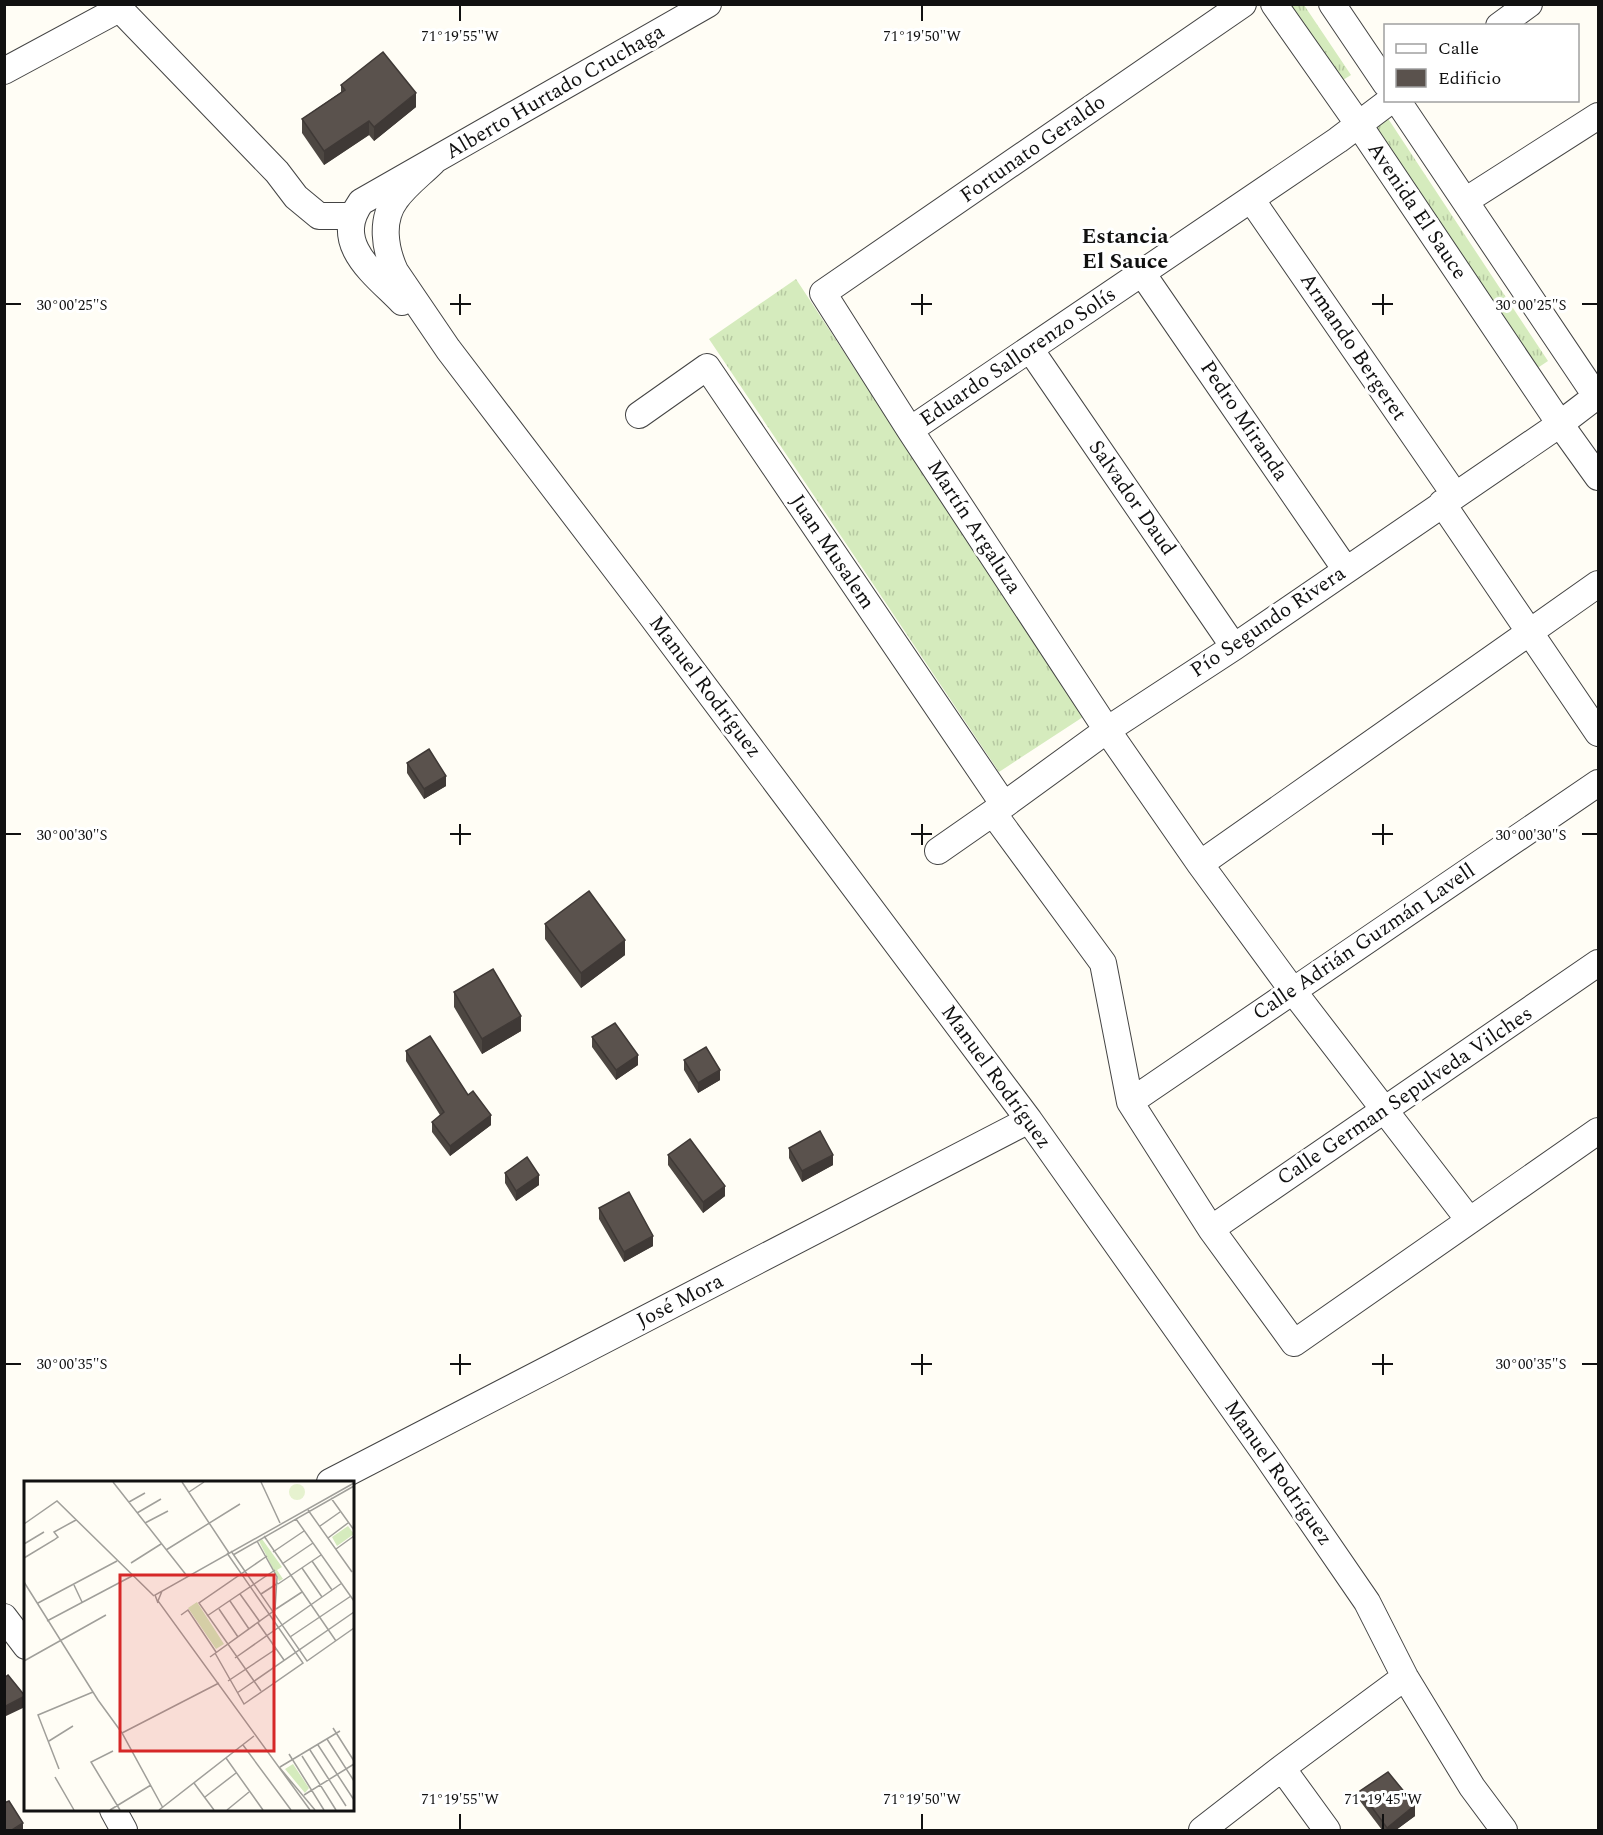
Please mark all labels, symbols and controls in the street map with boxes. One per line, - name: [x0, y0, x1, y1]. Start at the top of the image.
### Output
- street label: Alberto Hurtado Cruchaga: [439, 16, 671, 168]
- legend: [1384, 24, 1579, 102]
- text: 71°19'55"W: [421, 25, 499, 48]
- text: 71°19'50"W: [883, 25, 961, 48]
- text: Calle: [1438, 35, 1479, 62]
- text: Edificio: [1438, 65, 1501, 92]
- street label: Fortunato Geraldo: [953, 87, 1113, 211]
- street label: Avenida El Sauce: [1359, 136, 1475, 286]
- district label: Estancia El Sauce: [1081, 220, 1169, 278]
- street label: Armando Bergeret: [1291, 266, 1415, 428]
- street label: Eduardo Sallorenzo Solís: [913, 279, 1123, 435]
- text: 30°00'25"S: [37, 294, 108, 317]
- text: 30°00'25"S: [1496, 294, 1567, 317]
- street label: Pedro Miranda: [1192, 354, 1297, 488]
- street label: Salvador Daud: [1080, 434, 1184, 562]
- street label: Martín Argaluza: [919, 454, 1030, 601]
- street label: Juan Musalem: [782, 488, 882, 616]
- street label: Pío Segundo Rivera: [1184, 558, 1353, 686]
- street label: Manuel Rodríguez: [641, 609, 769, 765]
- text: 30°00'30"S: [37, 824, 108, 847]
- text: 30°00'30"S: [1496, 824, 1567, 847]
- street label: Calle Adrián Guzmán Lavell: [1246, 855, 1482, 1029]
- street label: Manuel Rodríguez: [933, 998, 1059, 1156]
- street label: Calle German Sepulveda Vilches: [1271, 998, 1539, 1194]
- street label: José Mora: [631, 1265, 730, 1337]
- text: 30°00'35"S: [37, 1353, 108, 1376]
- text: 30°00'35"S: [1496, 1353, 1567, 1376]
- street label: Manuel Rodríguez: [1216, 1394, 1340, 1552]
- inset map: [24, 1481, 354, 1811]
- text: 71°19'55"W: [421, 1788, 499, 1811]
- text: 71°19'50"W: [883, 1788, 961, 1811]
- text: 71°19'45"W: [1344, 1788, 1422, 1811]

